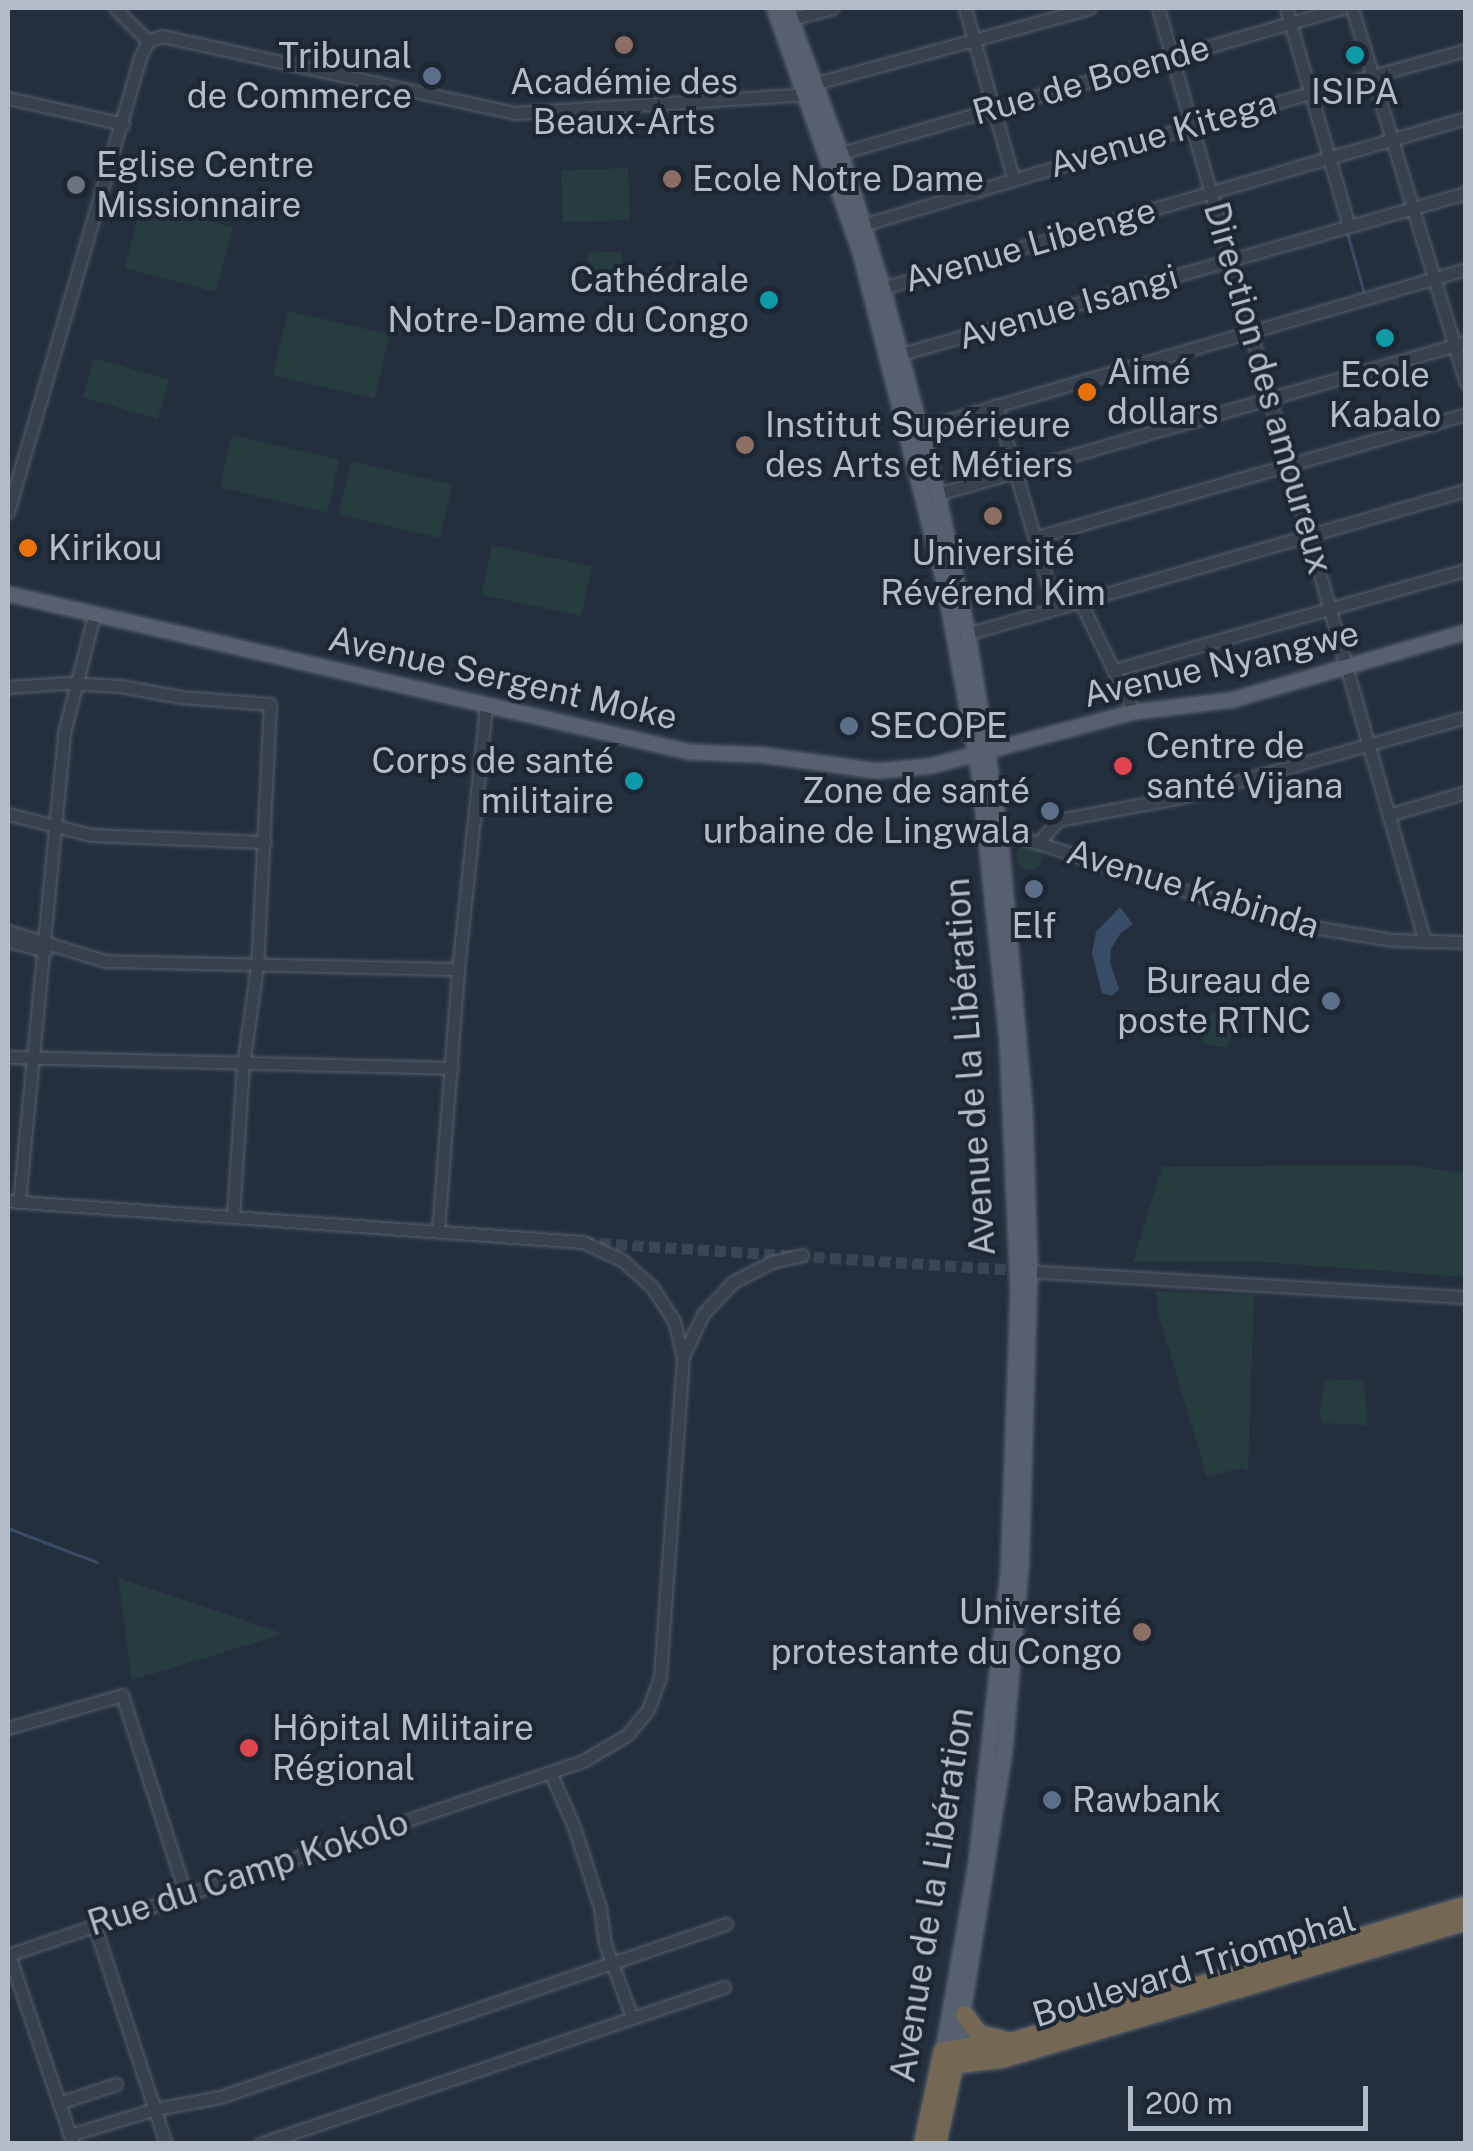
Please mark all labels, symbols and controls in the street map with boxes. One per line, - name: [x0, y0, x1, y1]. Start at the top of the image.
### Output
- street label: Rue de Boende: [967, 26, 1215, 134]
- marker: Académie des Beaux-Arts: [613, 34, 635, 56]
- place label: Tribunal de Commerce: [186, 35, 412, 117]
- marker: ISIPA: [1344, 44, 1366, 66]
- place label: Académie des Beaux-Arts: [510, 61, 738, 143]
- marker: Tribunal de Commerce: [421, 65, 443, 87]
- place label: ISIPA: [1311, 71, 1399, 113]
- street label: Avenue Kitega: [1044, 81, 1282, 187]
- place label: Eglise Centre Missionnaire: [96, 144, 314, 226]
- place label: Ecole Notre Dame: [692, 158, 984, 200]
- marker: Ecole Notre Dame: [661, 168, 683, 190]
- marker: Eglise Centre Missionnaire: [65, 174, 87, 196]
- street label: Avenue Libenge: [899, 189, 1161, 301]
- street label: Direction des amoureux: [1195, 197, 1341, 579]
- street label: Avenue Isangi: [953, 256, 1183, 358]
- place label: Cathédrale Notre-Dame du Congo: [386, 259, 749, 341]
- marker: Cathédrale Notre-Dame du Congo: [758, 289, 780, 311]
- marker: Ecole Kabalo: [1374, 327, 1396, 349]
- place label: Aimé dollars: [1107, 351, 1219, 433]
- place label: Ecole Kabalo: [1329, 354, 1441, 436]
- marker: Aimé dollars: [1076, 381, 1098, 403]
- place label: Institut Supérieure des Arts et Métiers: [765, 404, 1074, 486]
- marker: Institut Supérieure des Arts et Métiers: [734, 434, 756, 456]
- marker: Université Révérend Kim: [982, 505, 1004, 527]
- place label: Kirikou: [48, 527, 162, 569]
- place label: Université Révérend Kim: [880, 532, 1106, 614]
- marker: Kirikou: [17, 537, 39, 559]
- street label: Avenue Nyangwe: [1079, 612, 1363, 716]
- street label: Avenue Sergent Moke: [324, 617, 682, 739]
- place label: SECOPE: [869, 705, 1008, 747]
- marker: SECOPE: [838, 715, 860, 737]
- place label: Centre de santé Vijana: [1146, 725, 1344, 807]
- place label: Corps de santé militaire: [371, 740, 614, 822]
- marker: Centre de santé Vijana: [1110, 753, 1136, 779]
- marker: Corps de santé militaire: [623, 770, 645, 792]
- place label: Zone de santé urbaine de Lingwala: [702, 770, 1030, 852]
- marker: Zone de santé urbaine de Lingwala: [1039, 800, 1061, 822]
- street label: Avenue Kabinda: [1062, 831, 1324, 947]
- street label: Avenue de la Libération: [936, 876, 1004, 1258]
- marker: Elf: [1023, 878, 1045, 900]
- place label: Elf: [1012, 905, 1056, 947]
- place label: Bureau de poste RTNC: [1117, 960, 1311, 1042]
- marker: Bureau de poste RTNC: [1320, 990, 1342, 1012]
- place label: Université protestante du Congo: [770, 1591, 1122, 1673]
- marker: Université protestante du Congo: [1131, 1621, 1153, 1643]
- street label: Avenue de la Libération: [882, 1704, 982, 2086]
- place label: Hôpital Militaire Régional: [272, 1707, 534, 1789]
- marker: Hôpital Militaire Régional: [236, 1735, 262, 1761]
- place label: Rawbank: [1072, 1779, 1221, 1821]
- marker: Rawbank: [1041, 1789, 1063, 1811]
- street label: Rue du Camp Kokolo: [82, 1801, 414, 1945]
- street label: Boulevard Triomphal: [1027, 1898, 1361, 2036]
- scale bar: [1133, 2066, 1373, 2128]
- text: 200 m: [1145, 2085, 1233, 2121]

